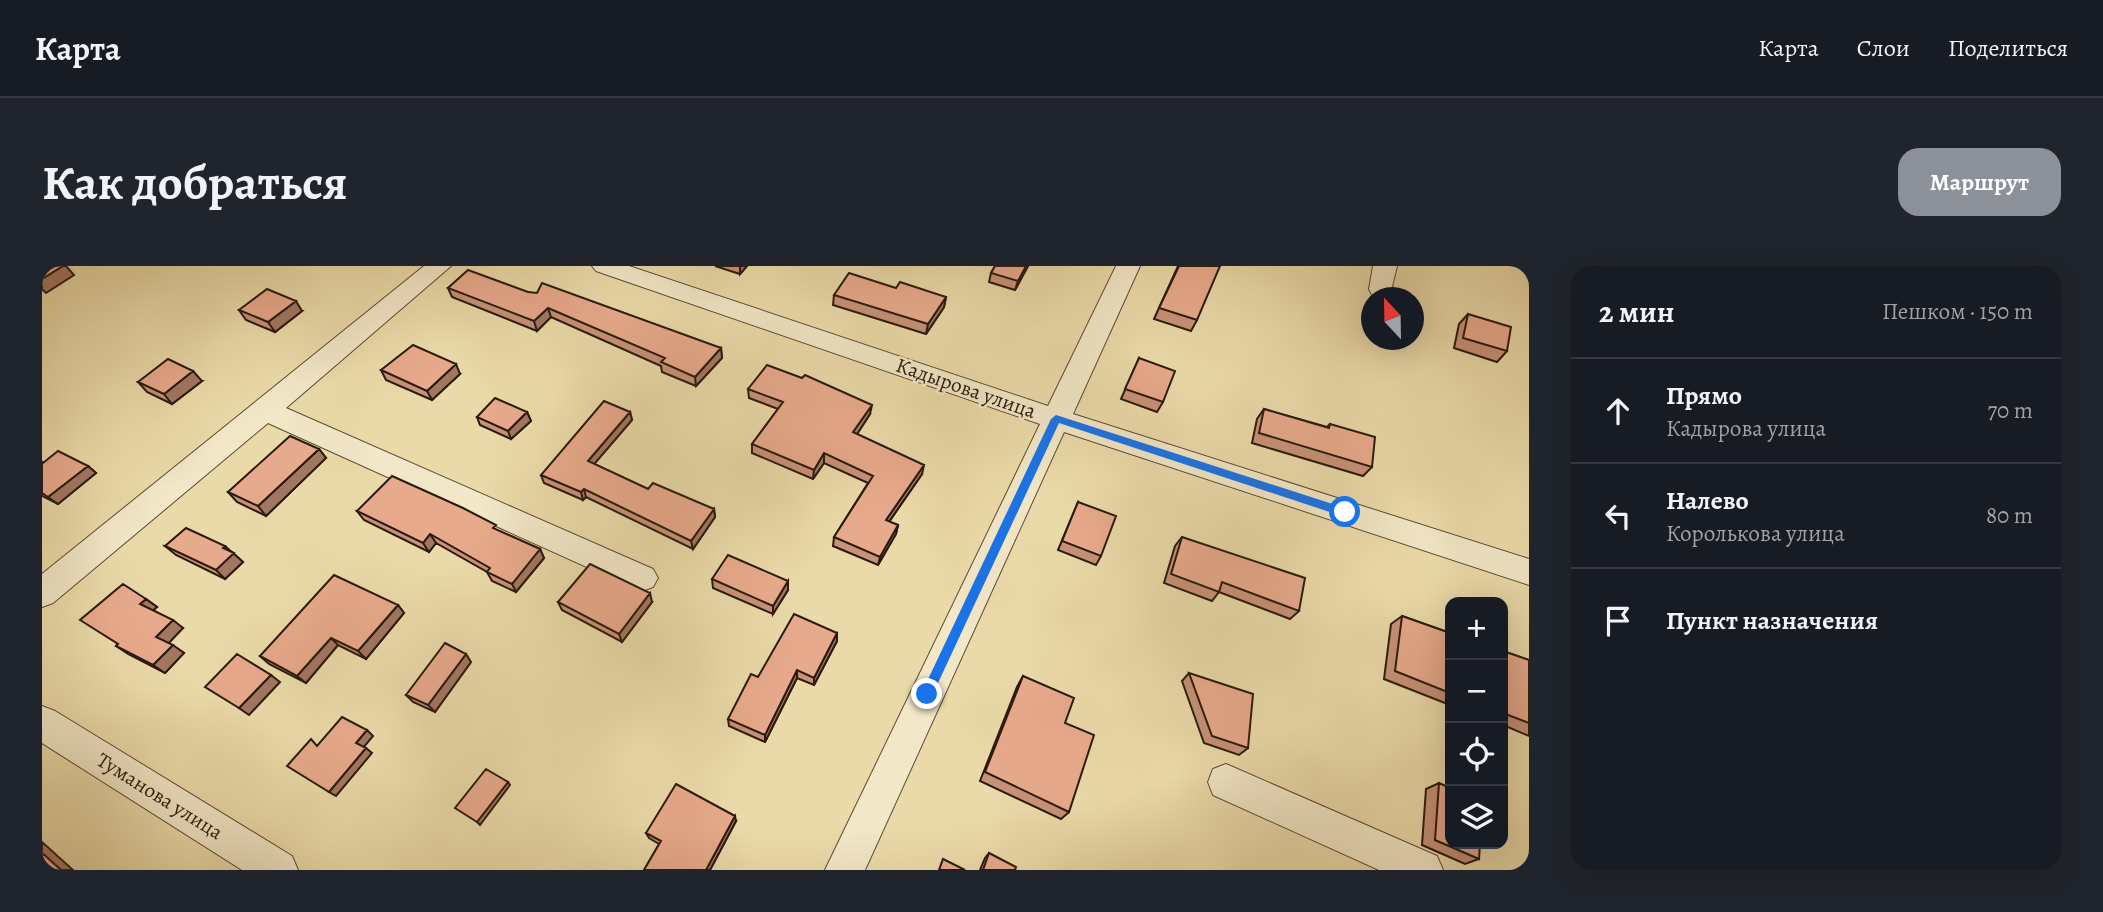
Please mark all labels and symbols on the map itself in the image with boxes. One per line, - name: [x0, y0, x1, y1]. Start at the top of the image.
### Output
- north arrow: [1361, 287, 1424, 350]
- street label: Кадырова улица: [892, 351, 1040, 425]
- route start: [1329, 496, 1360, 527]
- route end: [911, 678, 942, 709]
- street label: Туманова улица: [92, 746, 229, 846]

